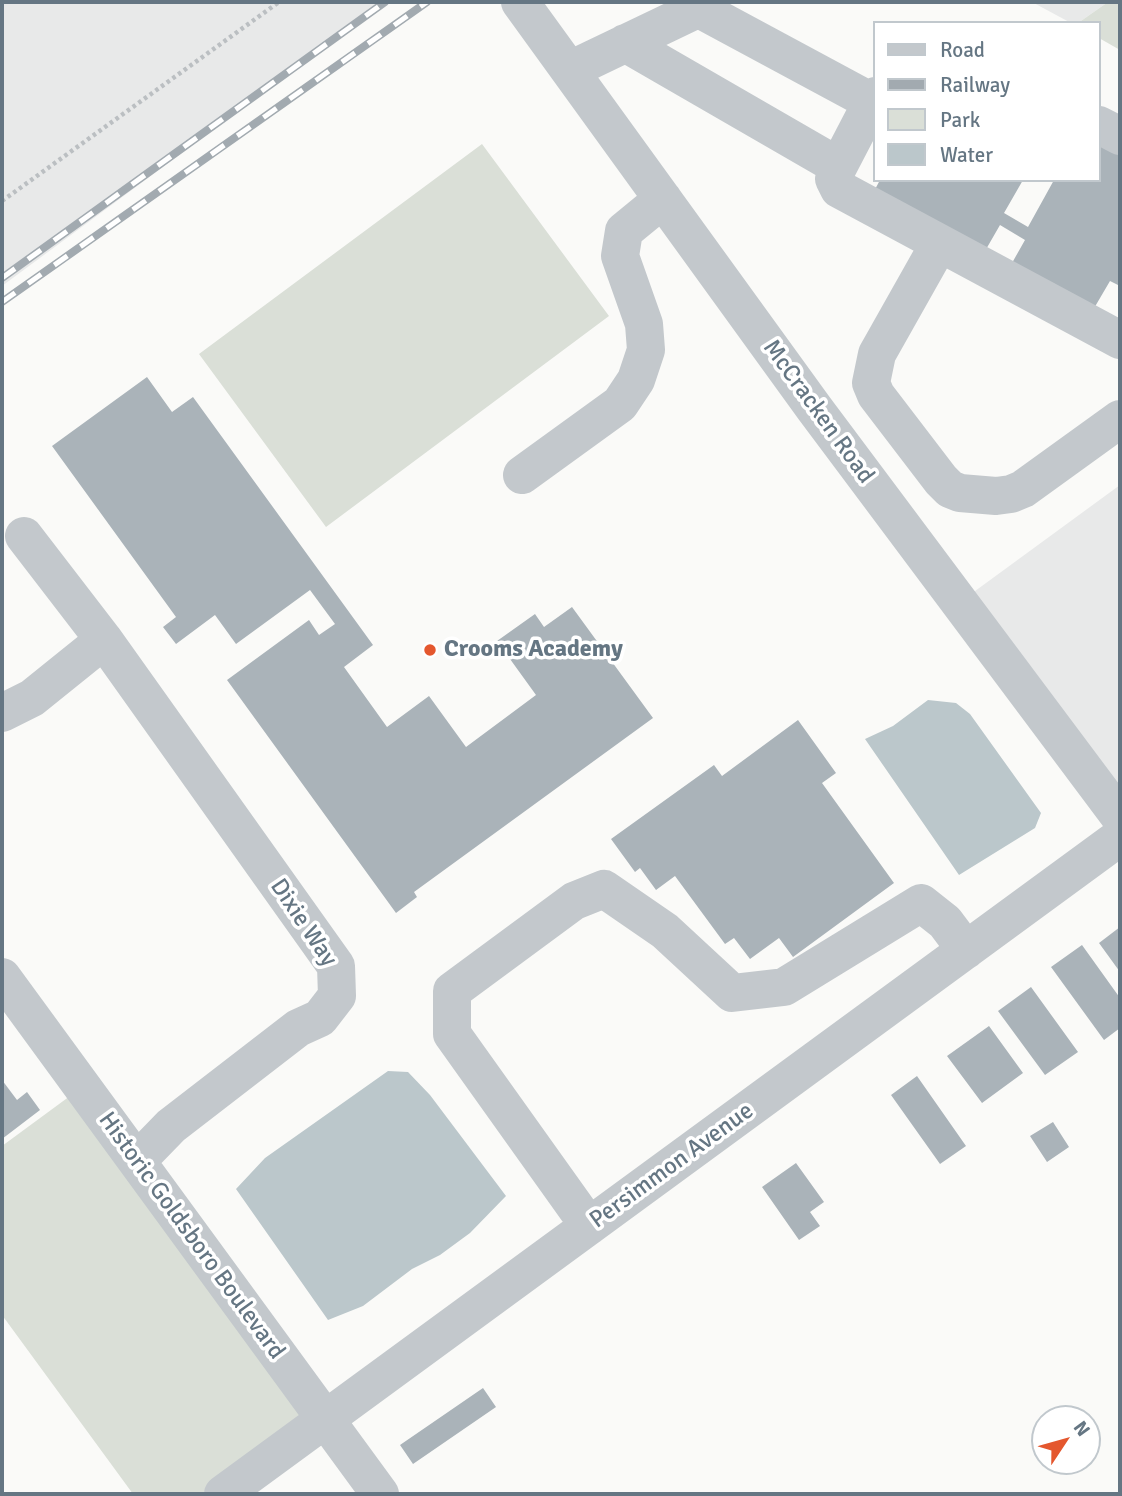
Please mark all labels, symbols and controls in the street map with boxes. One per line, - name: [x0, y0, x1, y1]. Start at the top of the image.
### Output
- legend: [874, 21, 1101, 182]
- text: Road: [940, 37, 985, 63]
- text: Railway: [940, 72, 1010, 98]
- text: Park: [940, 107, 980, 133]
- text: Water: [940, 142, 993, 168]
- street label: McCracken Road: [756, 335, 880, 489]
- place label: Crooms Academy: [444, 636, 623, 664]
- marker: Crooms Academy: [422, 642, 438, 658]
- street label: Dixie Way: [263, 874, 343, 972]
- street label: Persimmon Avenue: [585, 1097, 759, 1235]
- street label: Historic Goldsboro Boulevard: [92, 1107, 290, 1365]
- north arrow: [1031, 1405, 1101, 1475]
- text: N: [1068, 1416, 1095, 1441]

